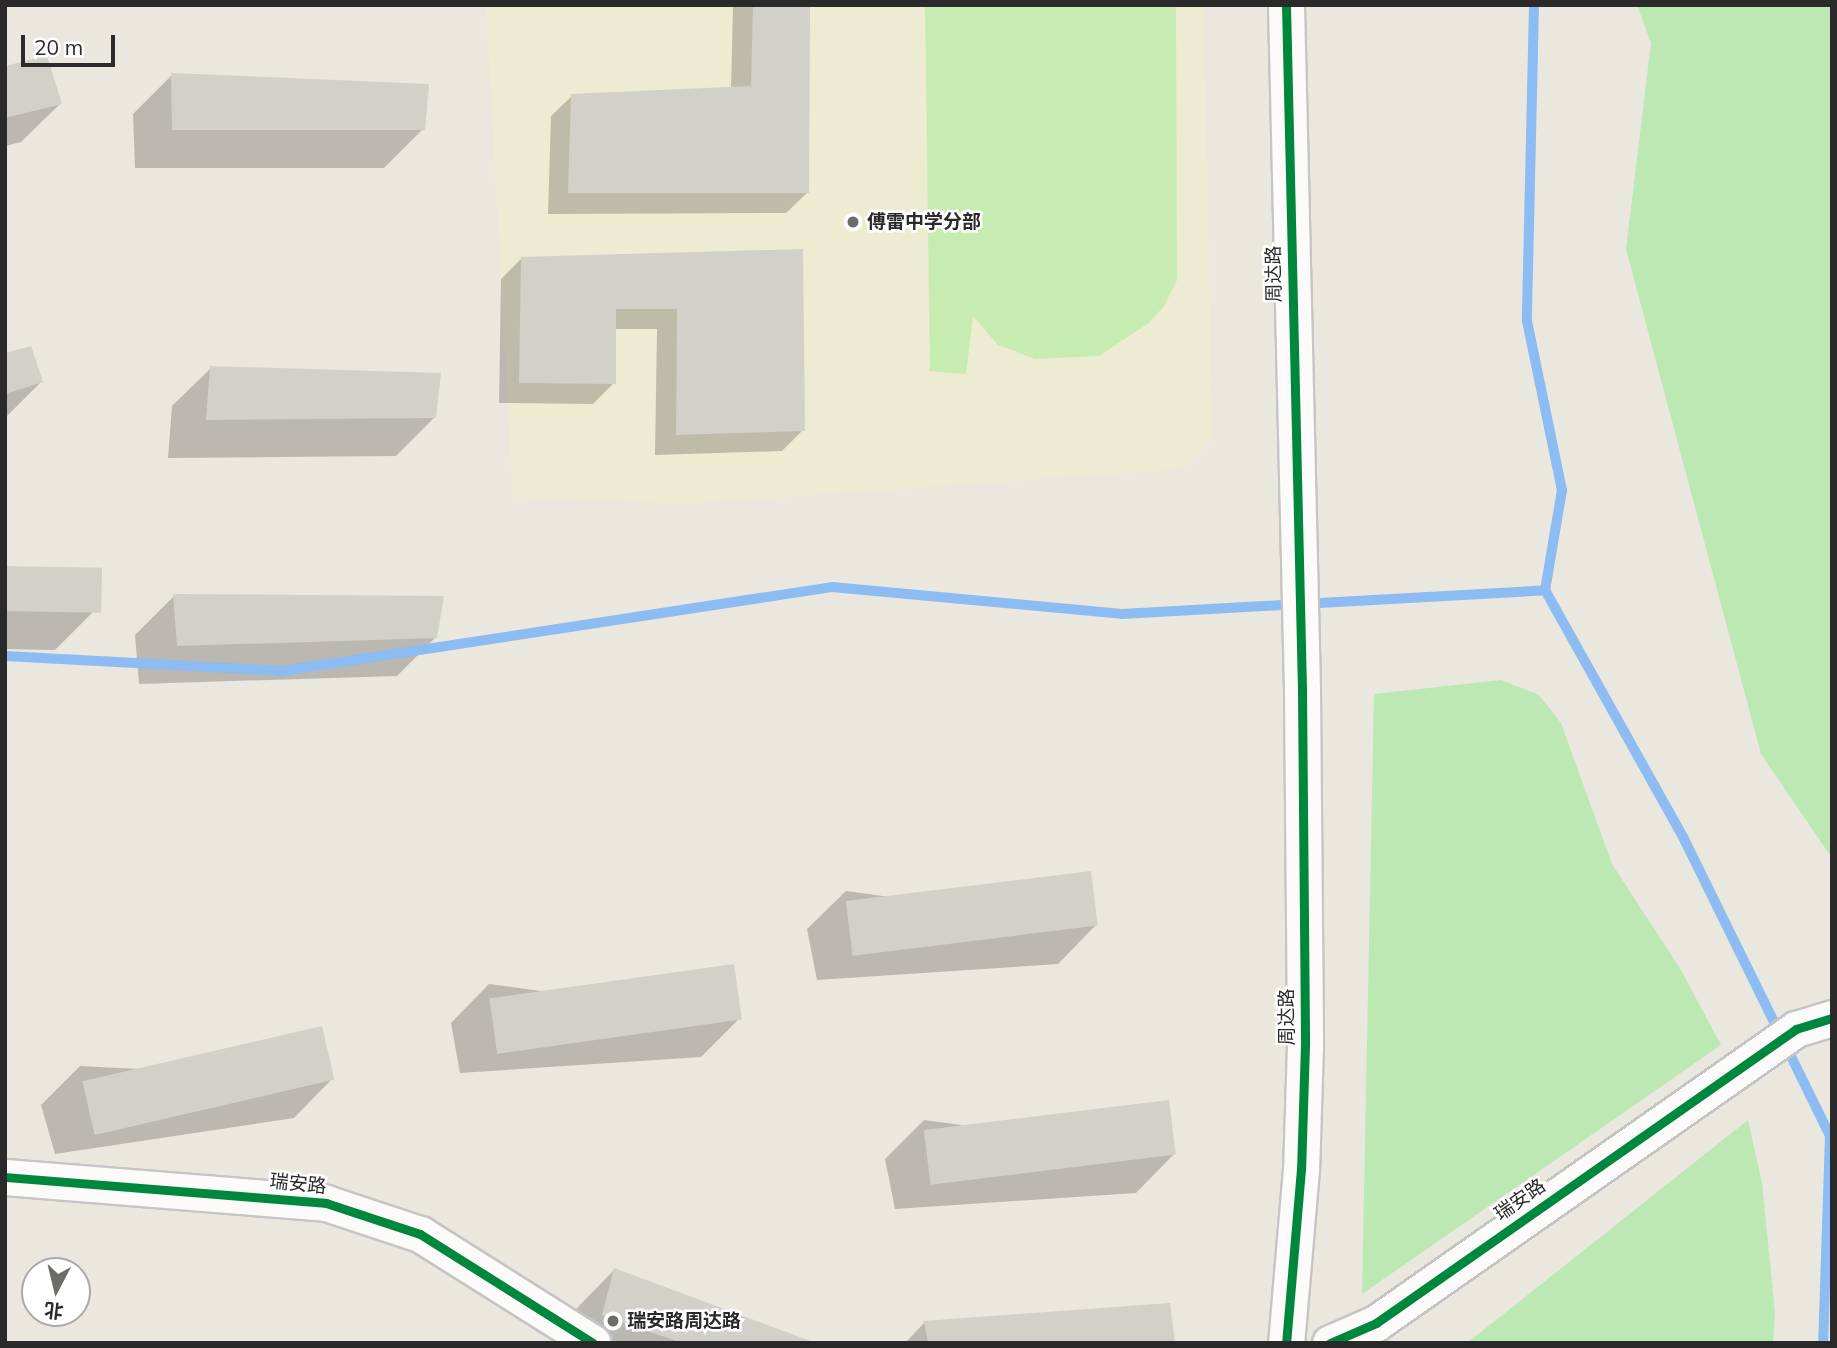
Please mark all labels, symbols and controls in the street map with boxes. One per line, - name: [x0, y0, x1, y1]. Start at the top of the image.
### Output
- scale bar: [24, 21, 119, 65]
- text: 20 m: [34, 34, 83, 60]
- place label: 傅雷中学分部: [867, 211, 981, 233]
- marker: 傅雷中学分部: [845, 214, 861, 230]
- street label: 周达路: [1262, 245, 1286, 303]
- street label: 周达路: [1276, 989, 1298, 1045]
- street label: 瑞安路: [268, 1170, 328, 1198]
- street label: 瑞安路: [1490, 1174, 1550, 1226]
- north arrow: [21, 1257, 91, 1327]
- text: 北: [43, 1298, 65, 1324]
- place label: 瑞安路周达路: [627, 1310, 741, 1332]
- marker: 瑞安路周达路: [605, 1313, 621, 1329]

